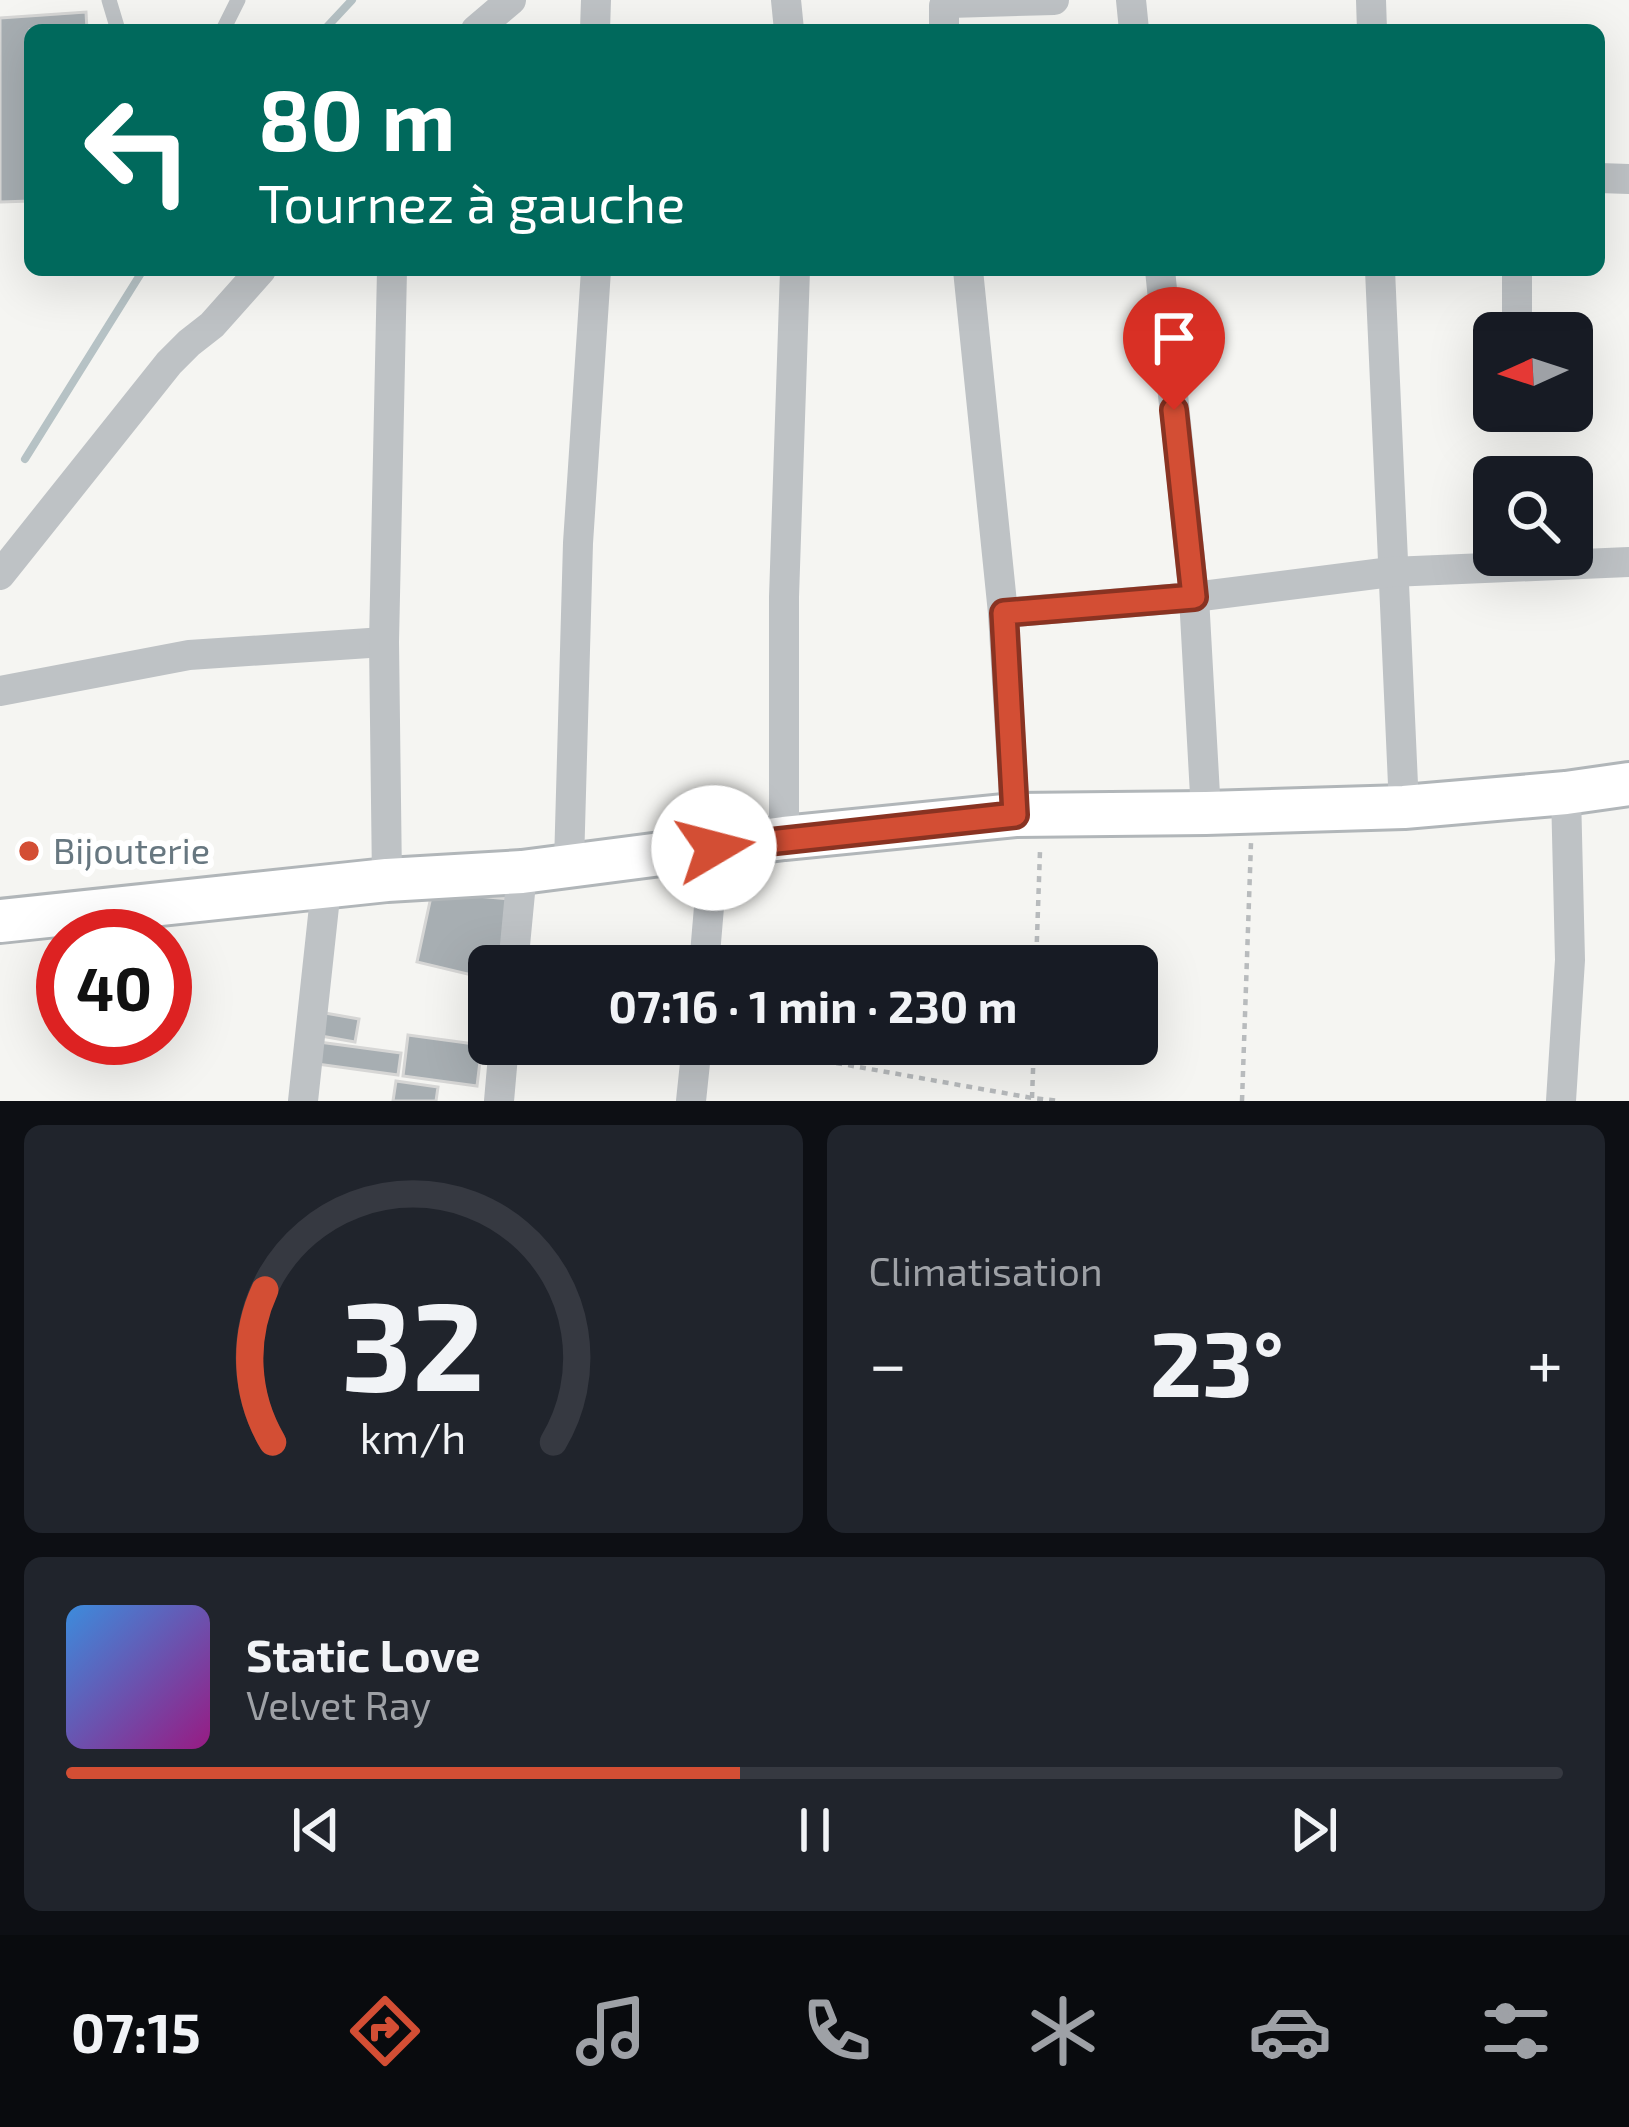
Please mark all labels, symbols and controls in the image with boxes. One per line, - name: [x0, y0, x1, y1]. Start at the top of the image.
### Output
- text: 80 m: [258, 67, 455, 168]
- icon: left: [60, 72, 216, 228]
- text: Tournez à gauche: [258, 169, 685, 234]
- pin: [1123, 287, 1225, 410]
- icon: arrive: [1141, 305, 1207, 371]
- north arrow: [1473, 312, 1593, 432]
- map controls: [1473, 312, 1593, 576]
- button: search: [1473, 456, 1593, 576]
- position arrow: [651, 785, 777, 911]
- place label: Bijouterie: [53, 828, 210, 871]
- marker: Bijouterie: [16, 838, 42, 864]
- speed limit sign: 40: [36, 909, 192, 1065]
- text: 07:16 · 1 min · 230 m: [609, 978, 1017, 1032]
- text: Climatisation: [869, 1247, 1103, 1294]
- text: 32: [342, 1266, 485, 1416]
- text: 23°: [1150, 1307, 1284, 1415]
- text: −: [869, 1322, 907, 1401]
- text: +: [1527, 1322, 1563, 1401]
- text: km/h: [360, 1411, 466, 1463]
- text: Static Love: [246, 1627, 481, 1681]
- text: Velvet Ray: [246, 1681, 431, 1728]
- icon: previous: [283, 1797, 349, 1863]
- icon: pause: [782, 1797, 848, 1863]
- icon: next: [1281, 1797, 1347, 1863]
- icon: directions: [343, 1989, 427, 2073]
- icon: music: [569, 1989, 653, 2073]
- icon: phone: [795, 1989, 879, 2073]
- icon: climate: [1021, 1989, 1105, 2073]
- icon: car: [1248, 1989, 1332, 2073]
- icon: filters: [1474, 1989, 1558, 2073]
- text: 07:15: [71, 1999, 201, 2064]

